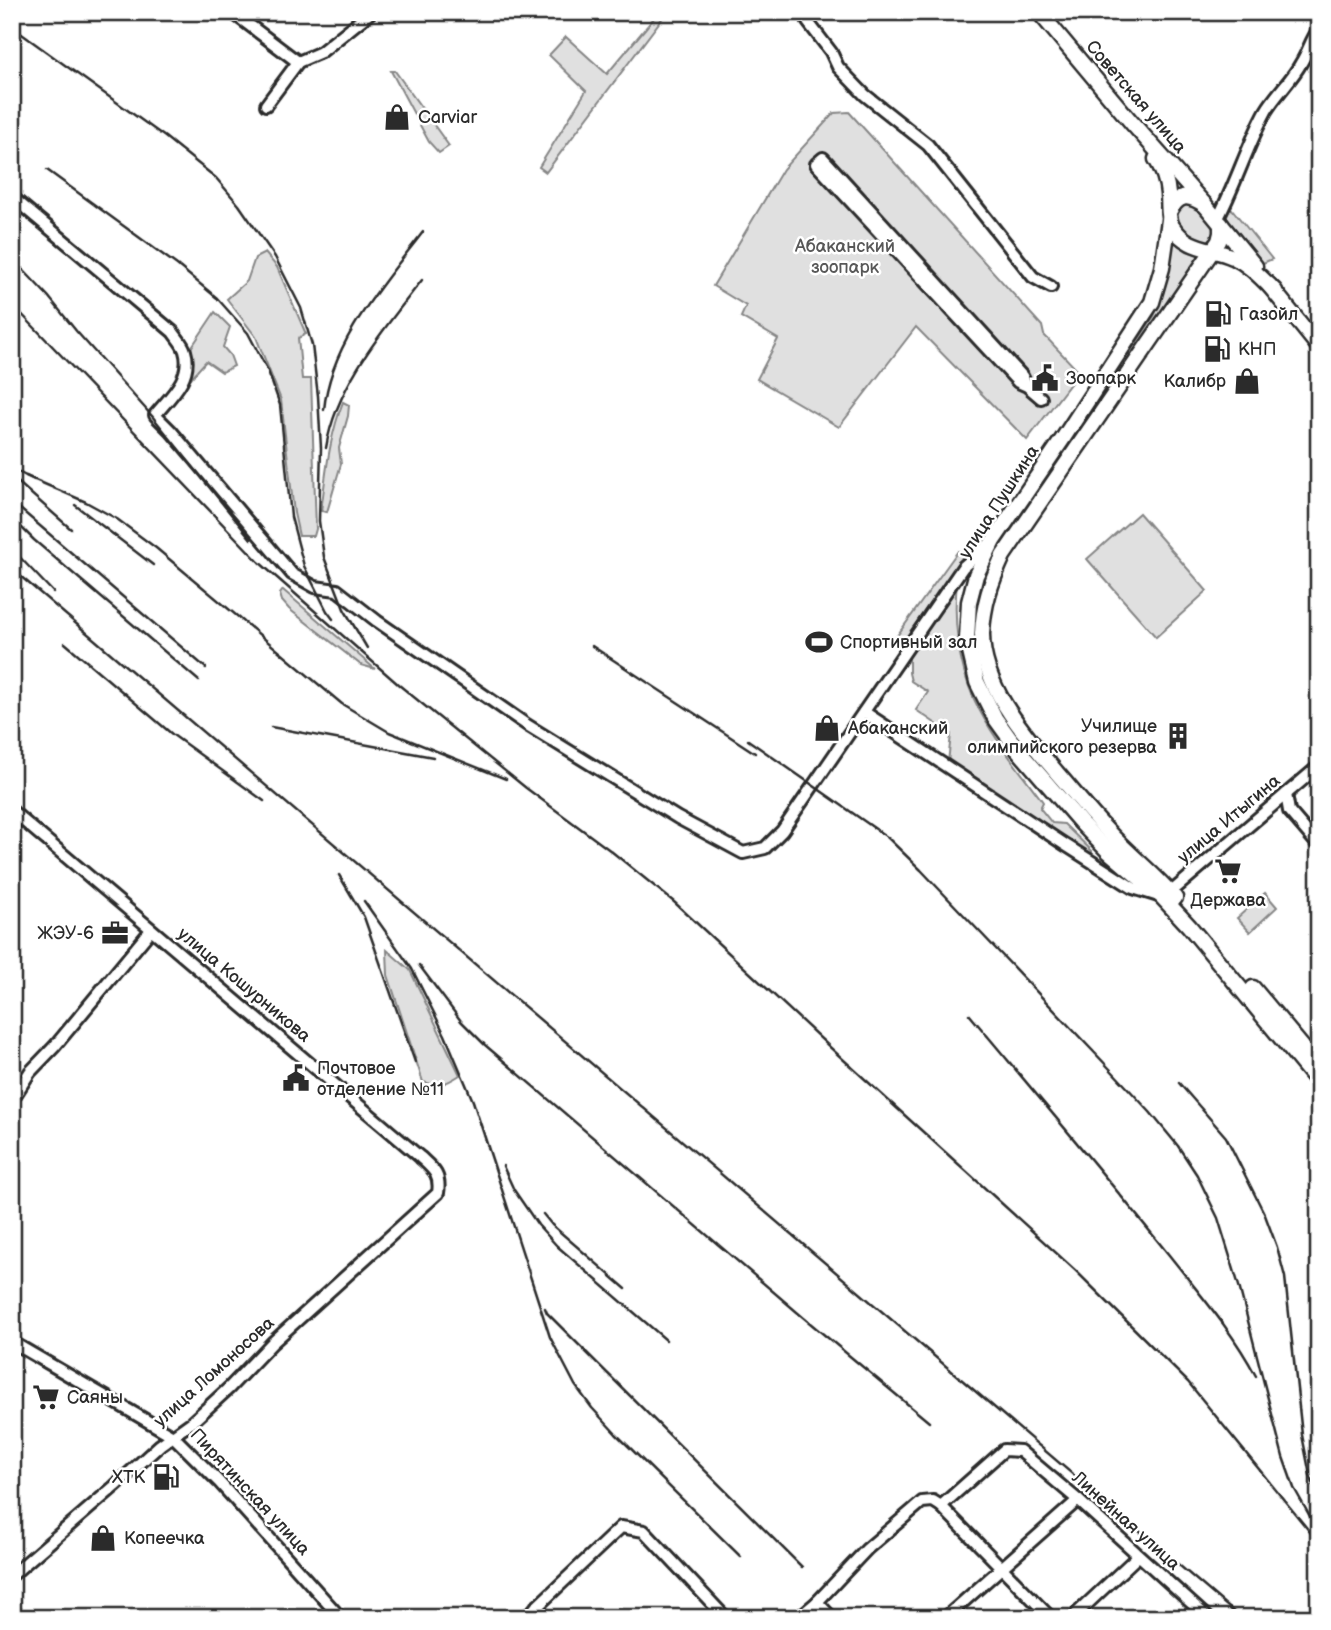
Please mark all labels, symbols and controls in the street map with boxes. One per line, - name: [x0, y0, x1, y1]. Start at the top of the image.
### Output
- street label: Советская улица: [1081, 36, 1191, 158]
- shop icon: Carviar: [382, 102, 412, 132]
- place label: Carviar: [418, 107, 478, 128]
- park label: Абаканский зоопарк: [794, 236, 895, 278]
- fuel station icon: Газойл: [1203, 299, 1233, 329]
- place label: Газойл: [1239, 304, 1298, 325]
- fuel station icon: КНП: [1202, 334, 1232, 364]
- place label: КНП: [1238, 339, 1276, 360]
- public building icon: Зоопарк: [1030, 363, 1060, 393]
- shop icon: Калибр: [1232, 366, 1262, 396]
- place label: Зоопарк: [1066, 368, 1137, 389]
- place label: Калибр: [1163, 371, 1226, 392]
- street label: улица Пушкина: [955, 441, 1044, 563]
- sports icon: Спортивный зал: [804, 627, 834, 657]
- place label: Спортивный зал: [840, 632, 977, 653]
- shop icon: Абаканский: [812, 713, 842, 743]
- place label: Училище олимпийского резерва: [967, 716, 1157, 758]
- place label: Абаканский: [847, 718, 948, 739]
- building icon: Училище олимпийского резерва: [1163, 721, 1193, 751]
- street label: улица Итыгина: [1174, 770, 1285, 868]
- supermarket icon: Держава: [1213, 856, 1243, 886]
- place label: Держава: [1190, 890, 1266, 911]
- office icon: ЖЭУ-6: [100, 918, 130, 948]
- place label: ЖЭУ-6: [37, 923, 94, 944]
- street label: улица Кошурникова: [173, 923, 315, 1047]
- place label: Почтовое отделение №11: [317, 1058, 444, 1100]
- public building icon: Почтовое отделение №11: [281, 1063, 311, 1093]
- street label: улица Ломоносова: [150, 1312, 279, 1432]
- supermarket icon: Саяны: [31, 1382, 61, 1412]
- place label: Саяны: [67, 1387, 123, 1408]
- street label: Пирятинская улица: [186, 1424, 314, 1560]
- fuel station icon: ХТК: [151, 1462, 181, 1492]
- place label: ХТК: [112, 1467, 145, 1488]
- street label: Линейная улица: [1067, 1467, 1184, 1575]
- shop icon: Копеечка: [88, 1523, 118, 1553]
- place label: Копеечка: [124, 1528, 205, 1549]

